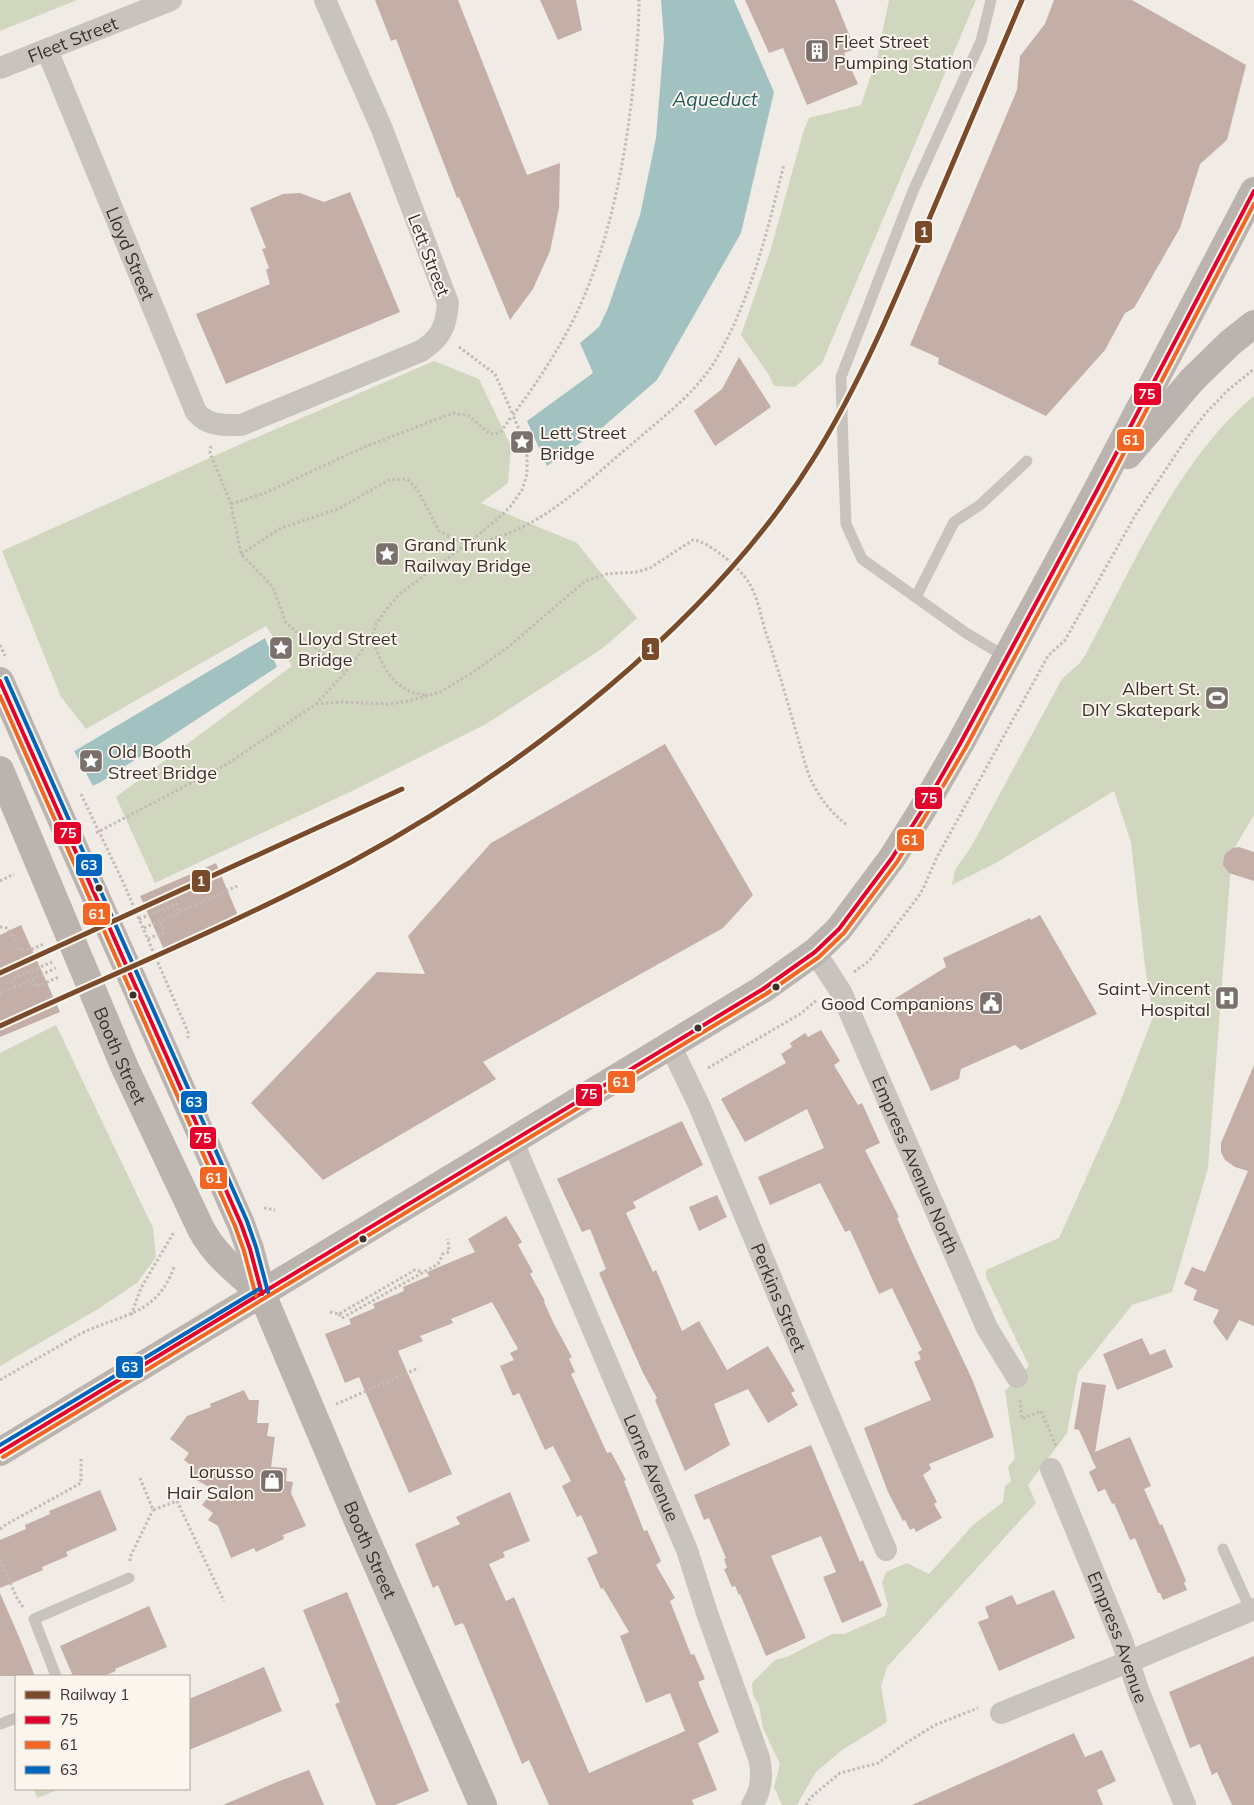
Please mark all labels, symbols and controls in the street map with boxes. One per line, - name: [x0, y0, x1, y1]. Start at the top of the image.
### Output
- street label: Fleet Street: [24, 11, 121, 67]
- place label: Fleet Street Pumping Station: [834, 30, 973, 74]
- building icon: Fleet Street Pumping Station: [804, 38, 830, 64]
- water label: Aqueduct: [672, 87, 759, 111]
- street label: Lloyd Street: [101, 203, 160, 304]
- street label: Lett Street: [403, 211, 455, 299]
- line badge: 1: [914, 220, 933, 244]
- text: 1: [920, 223, 928, 241]
- line badge: 75: [1133, 382, 1162, 406]
- text: 75: [1139, 385, 1155, 403]
- place label: Lett Street Bridge: [540, 421, 626, 465]
- line badge: 61: [1116, 428, 1145, 452]
- place icon: Lett Street Bridge: [509, 429, 535, 455]
- text: 61: [1123, 431, 1139, 449]
- place label: Grand Trunk Railway Bridge: [404, 533, 531, 577]
- place icon: Grand Trunk Railway Bridge: [374, 541, 400, 567]
- place label: Lloyd Street Bridge: [298, 627, 397, 671]
- place icon: Lloyd Street Bridge: [268, 635, 294, 661]
- line badge: 1: [641, 637, 660, 661]
- text: 1: [646, 640, 654, 658]
- place label: Albert St. DIY Skatepark: [1082, 677, 1201, 721]
- sports icon: Albert St. DIY Skatepark: [1204, 685, 1230, 711]
- place label: Old Booth Street Bridge: [108, 740, 217, 784]
- place icon: Old Booth Street Bridge: [78, 748, 104, 774]
- line badge: 75: [914, 786, 943, 810]
- text: 75: [921, 789, 937, 807]
- line badge: 75: [53, 821, 82, 845]
- text: 75: [60, 824, 76, 842]
- line badge: 61: [896, 828, 925, 852]
- text: 61: [902, 831, 918, 849]
- line badge: 63: [75, 853, 103, 877]
- text: 63: [81, 856, 97, 874]
- line badge: 1: [191, 869, 211, 893]
- text: 1: [197, 872, 205, 890]
- unlabelled marker: [94, 883, 104, 893]
- line badge: 61: [82, 902, 111, 926]
- text: 61: [89, 905, 105, 923]
- place label: Saint-Vincent Hospital: [1097, 977, 1210, 1021]
- unlabelled marker: [771, 982, 781, 992]
- hospital icon: Saint-Vincent Hospital: [1214, 985, 1240, 1011]
- unlabelled marker: [128, 990, 138, 1000]
- public building icon: Good Companions: [978, 990, 1004, 1016]
- place label: Good Companions: [821, 992, 974, 1015]
- street label: Booth Street: [89, 1003, 152, 1108]
- unlabelled marker: [693, 1023, 703, 1033]
- line badge: 61: [607, 1070, 636, 1094]
- street label: Empress Avenue North: [867, 1072, 965, 1257]
- text: 61: [613, 1073, 629, 1091]
- line badge: 75: [575, 1083, 603, 1107]
- text: 75: [581, 1085, 597, 1103]
- line badge: 63: [180, 1090, 208, 1114]
- text: 63: [186, 1093, 202, 1111]
- line badge: 75: [189, 1126, 217, 1150]
- text: 75: [195, 1129, 211, 1147]
- line badge: 61: [199, 1166, 228, 1190]
- text: 61: [206, 1169, 222, 1187]
- unlabelled marker: [358, 1234, 368, 1244]
- street label: Perkins Street: [746, 1240, 812, 1355]
- line badge: 63: [115, 1355, 144, 1379]
- text: 63: [122, 1358, 138, 1376]
- street label: Lorne Avenue: [619, 1411, 685, 1525]
- place label: Lorusso Hair Salon: [167, 1460, 254, 1504]
- shop icon: Lorusso Hair Salon: [259, 1468, 285, 1494]
- street label: Booth Street: [339, 1497, 402, 1602]
- street label: Empress Avenue: [1083, 1568, 1153, 1706]
- legend: [15, 1675, 190, 1790]
- text: Railway 1: [60, 1685, 129, 1704]
- text: 75: [60, 1710, 78, 1729]
- text: 61: [60, 1735, 78, 1754]
- text: 63: [60, 1760, 78, 1779]

